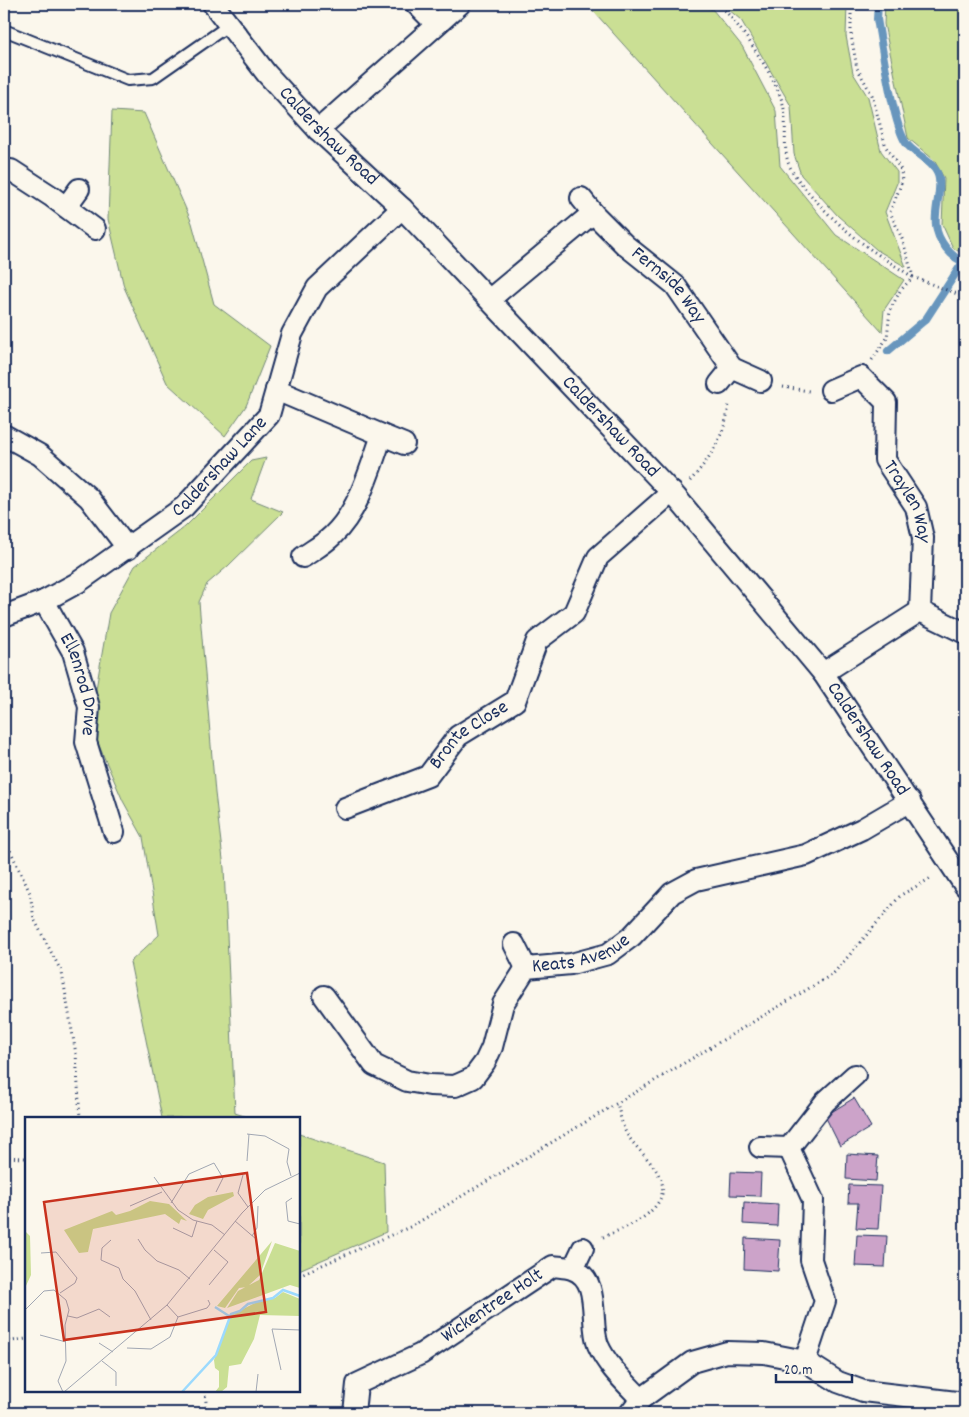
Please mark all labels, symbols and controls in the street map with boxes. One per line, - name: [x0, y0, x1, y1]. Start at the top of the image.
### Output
- street label: Caldershaw Road: [271, 81, 384, 193]
- street label: Fernside Way: [624, 241, 712, 330]
- street label: Caldershaw Road: [555, 370, 665, 485]
- street label: Caldershaw Lane: [167, 410, 275, 525]
- street label: Traylen Way: [875, 455, 937, 544]
- street label: Ellenrod Drive: [51, 628, 103, 737]
- street label: Caldershaw Road: [819, 677, 915, 802]
- street label: Bronte Close: [423, 694, 514, 776]
- street label: Keats Avenue: [531, 928, 637, 981]
- inset map: [25, 1117, 300, 1392]
- street label: Wickentree Holt: [436, 1262, 549, 1351]
- scale bar: [776, 1352, 853, 1384]
- text: 20 m: [784, 1360, 812, 1382]

